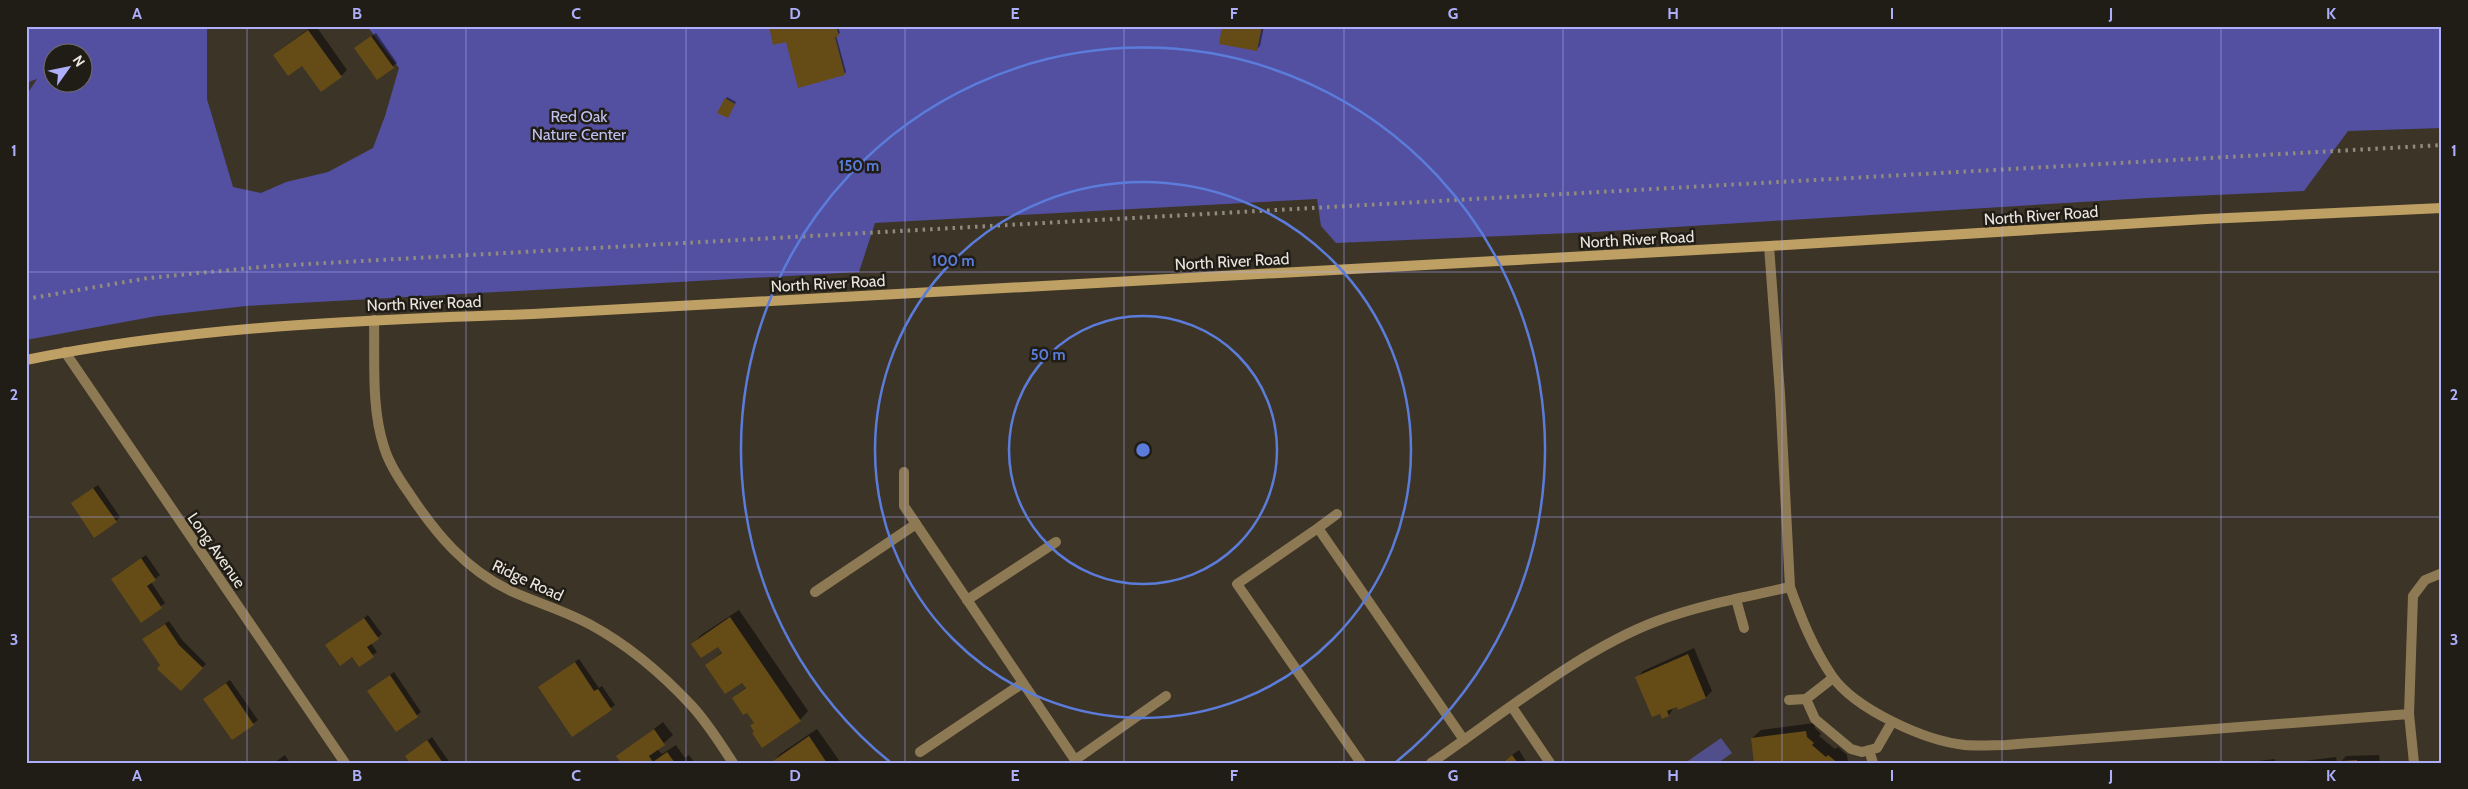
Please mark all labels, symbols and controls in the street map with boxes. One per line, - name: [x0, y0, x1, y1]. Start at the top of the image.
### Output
- text: A: [132, 4, 142, 23]
- text: B: [352, 4, 362, 23]
- text: C: [571, 4, 581, 23]
- text: D: [789, 4, 801, 23]
- text: E: [1010, 4, 1020, 23]
- text: F: [1230, 4, 1239, 23]
- text: G: [1448, 4, 1458, 23]
- text: H: [1667, 4, 1679, 23]
- text: I: [1890, 4, 1894, 23]
- text: J: [2108, 4, 2113, 23]
- text: K: [2326, 4, 2336, 23]
- north arrow: [42, 42, 92, 92]
- text: N: [69, 52, 89, 70]
- park label: Red Oak Nature Center: [532, 107, 627, 144]
- text: 1: [11, 141, 17, 160]
- text: 1: [2451, 141, 2457, 160]
- text: 150 m: [839, 157, 879, 175]
- street label: North River Road: [1983, 202, 2099, 229]
- street label: North River Road: [1579, 227, 1695, 252]
- street label: North River Road: [1174, 249, 1290, 274]
- text: 100 m: [931, 252, 975, 270]
- street label: North River Road: [770, 271, 886, 296]
- street label: North River Road: [366, 292, 482, 315]
- text: 50 m: [1030, 346, 1066, 364]
- text: 2: [10, 385, 18, 404]
- text: 2: [2450, 385, 2458, 404]
- centre of rings: [1134, 441, 1152, 459]
- street label: Long Avenue: [184, 509, 250, 592]
- street label: Ridge Road: [489, 556, 566, 605]
- text: 3: [10, 630, 18, 649]
- text: 3: [2450, 630, 2458, 649]
- text: A: [132, 766, 142, 785]
- text: B: [352, 766, 362, 785]
- text: C: [571, 766, 581, 785]
- text: D: [789, 766, 801, 785]
- text: E: [1010, 766, 1020, 785]
- text: F: [1230, 766, 1239, 785]
- text: G: [1448, 766, 1458, 785]
- text: H: [1667, 766, 1679, 785]
- text: I: [1890, 766, 1894, 785]
- text: J: [2108, 766, 2113, 785]
- text: K: [2326, 766, 2336, 785]

